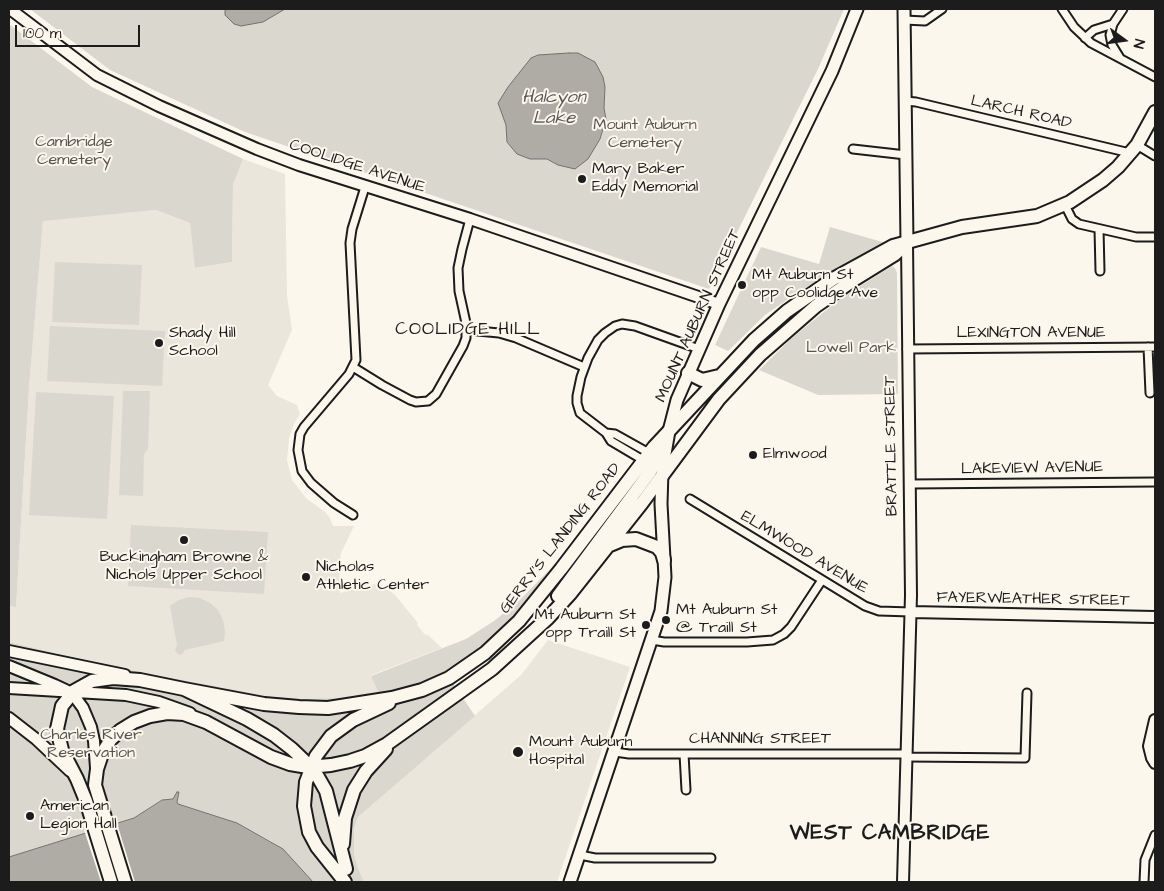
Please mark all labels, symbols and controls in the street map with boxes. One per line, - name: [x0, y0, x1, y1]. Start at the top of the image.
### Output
- scale bar: [18, 15, 142, 47]
- north arrow: [1099, 15, 1149, 65]
- text: 100 m: [23, 23, 62, 44]
- text: N: [1128, 37, 1149, 50]
- water label: Halcyon Lake: [522, 87, 586, 130]
- street label: LARCH ROAD: [969, 92, 1073, 134]
- park label: Mount Auburn Cemetery: [593, 116, 697, 154]
- park label: Cambridge Cemetery: [35, 133, 113, 171]
- street label: COOLIDGE AVENUE: [287, 136, 427, 198]
- place label: Mary Baker Eddy Memorial: [592, 160, 698, 198]
- marker: Mary Baker Eddy Memorial: [576, 173, 588, 185]
- street label: MOUNT AUBURN STREET: [652, 227, 746, 405]
- place label: Mt Auburn St opp Coolidge Ave: [752, 266, 878, 304]
- marker: Mt Auburn St opp Coolidge Ave: [736, 279, 748, 291]
- district label: COOLIDGE HILL: [394, 319, 542, 341]
- place label: Shady Hill School: [169, 324, 236, 362]
- street label: LEXINGTON AVENUE: [956, 324, 1106, 344]
- marker: Shady Hill School: [153, 337, 165, 349]
- park label: Lowell Park: [806, 339, 896, 359]
- street label: BRATTLE STREET: [881, 376, 903, 516]
- place label: Elmwood: [763, 445, 827, 465]
- marker: Elmwood: [747, 449, 759, 461]
- street label: LAKEVIEW AVENUE: [961, 458, 1103, 480]
- street label: GERRY'S LANDING ROAD: [496, 460, 626, 618]
- street label: ELMWOOD AVENUE: [737, 507, 871, 599]
- marker: Buckingham Browne & Nichols Upper School: [178, 534, 190, 546]
- place label: Buckingham Browne & Nichols Upper School: [100, 548, 268, 586]
- place label: Nicholas Athletic Center: [316, 558, 429, 596]
- marker: Nicholas Athletic Center: [300, 571, 312, 583]
- street label: FAYERWEATHER STREET: [936, 589, 1130, 611]
- place label: Mt Auburn St @ Traill St: [676, 601, 778, 639]
- place label: Mt Auburn St opp Traill St: [534, 606, 636, 644]
- marker: Mt Auburn St @ Traill St: [660, 614, 672, 626]
- marker: Mt Auburn St opp Traill St: [640, 619, 652, 631]
- park label: Charles River Reservation: [40, 726, 142, 764]
- street label: CHANNING STREET: [689, 730, 831, 750]
- place label: Mount Auburn Hospital: [529, 733, 633, 771]
- marker: Mount Auburn Hospital: [511, 745, 525, 759]
- place label: American Legion Hall: [40, 797, 117, 835]
- marker: American Legion Hall: [24, 810, 36, 822]
- district label: WEST CAMBRIDGE: [788, 822, 992, 848]

